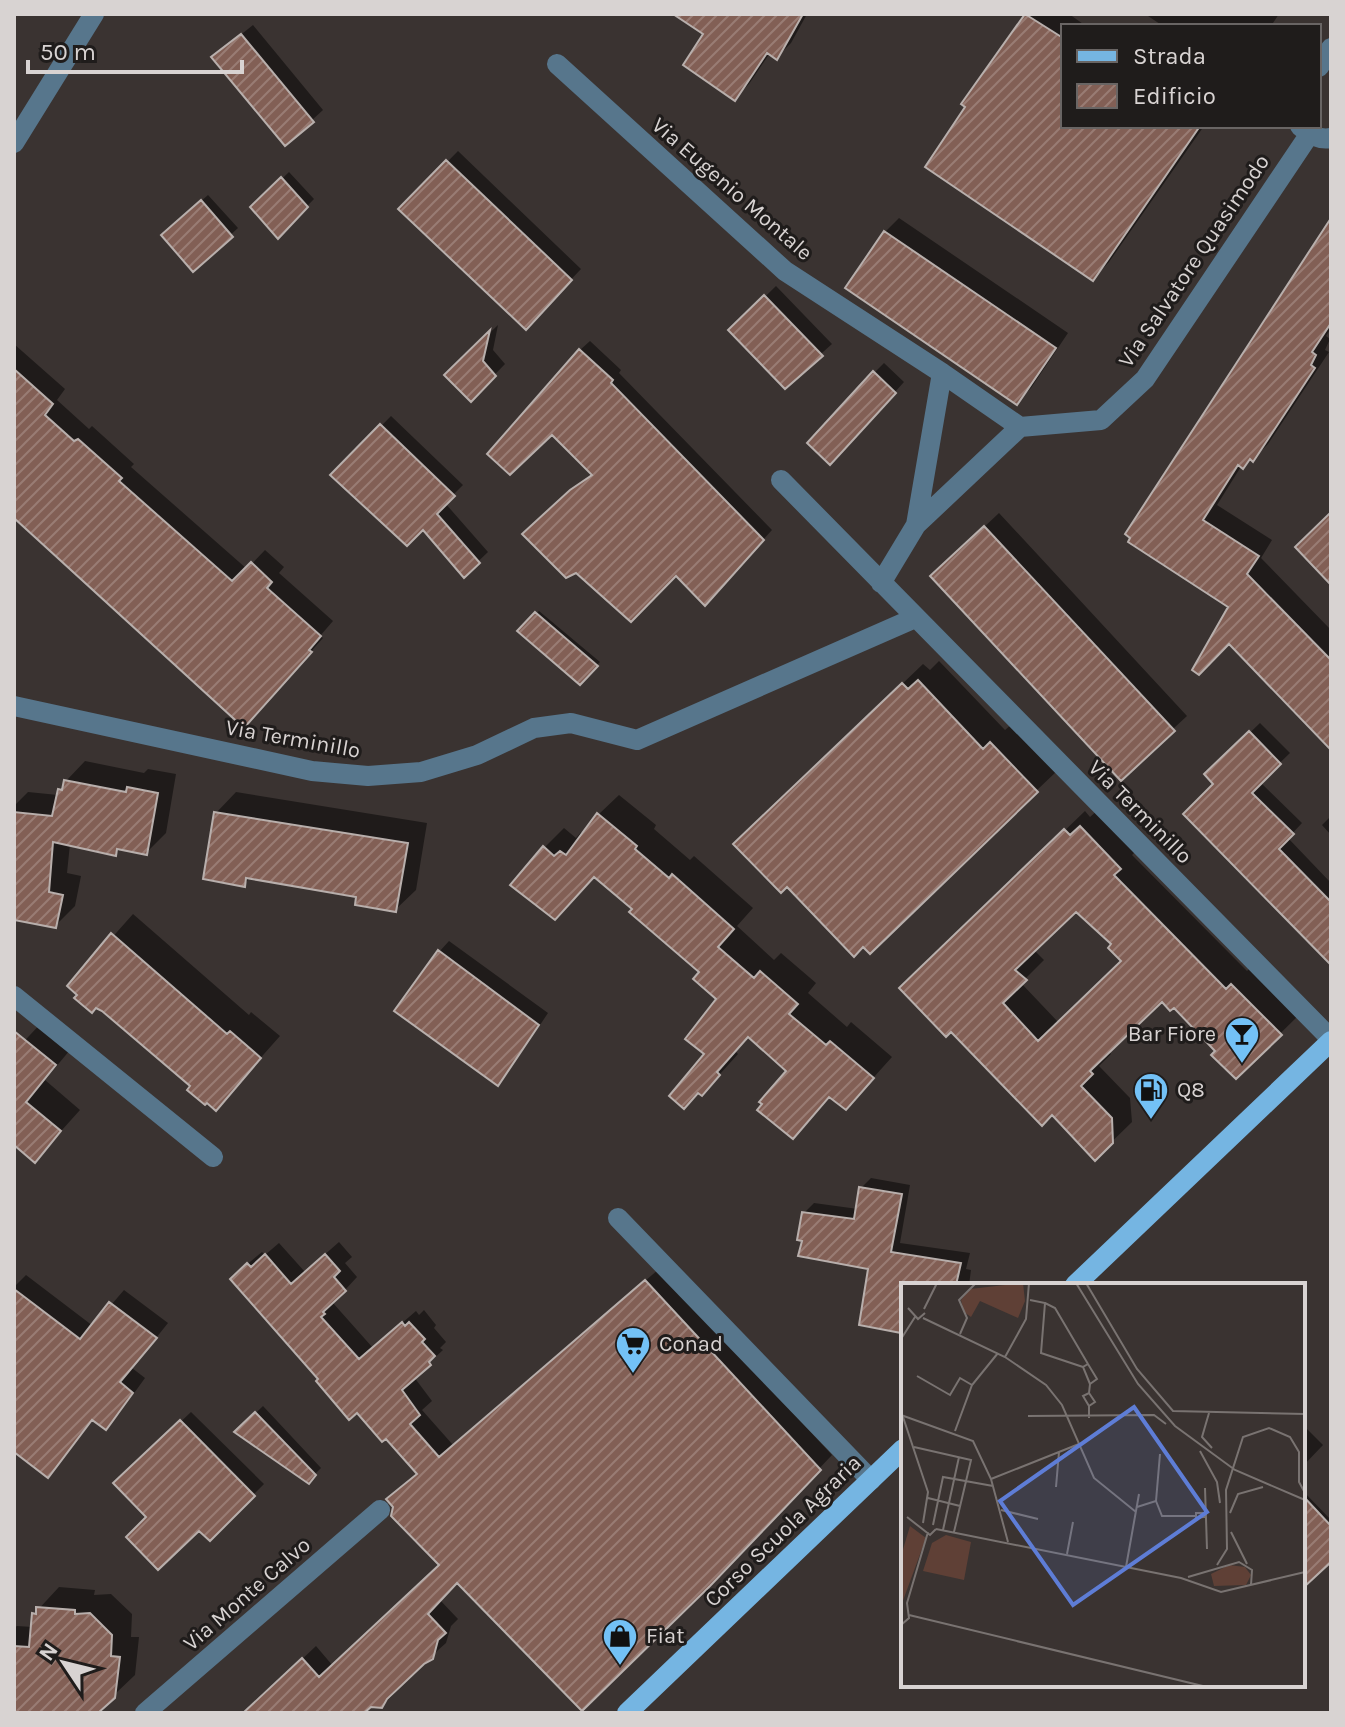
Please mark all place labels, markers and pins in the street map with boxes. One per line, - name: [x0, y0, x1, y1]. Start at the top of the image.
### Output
- bar icon: Bar Fiore: [1223, 1015, 1261, 1065]
- place label: Bar Fiore: [1128, 1021, 1216, 1047]
- fuel station icon: Q8: [1132, 1071, 1170, 1121]
- place label: Q8: [1177, 1077, 1205, 1103]
- supermarket icon: Conad: [614, 1325, 652, 1375]
- place label: Conad: [659, 1331, 723, 1357]
- shop icon: Fiat: [601, 1617, 639, 1667]
- place label: Fiat: [646, 1623, 684, 1649]

